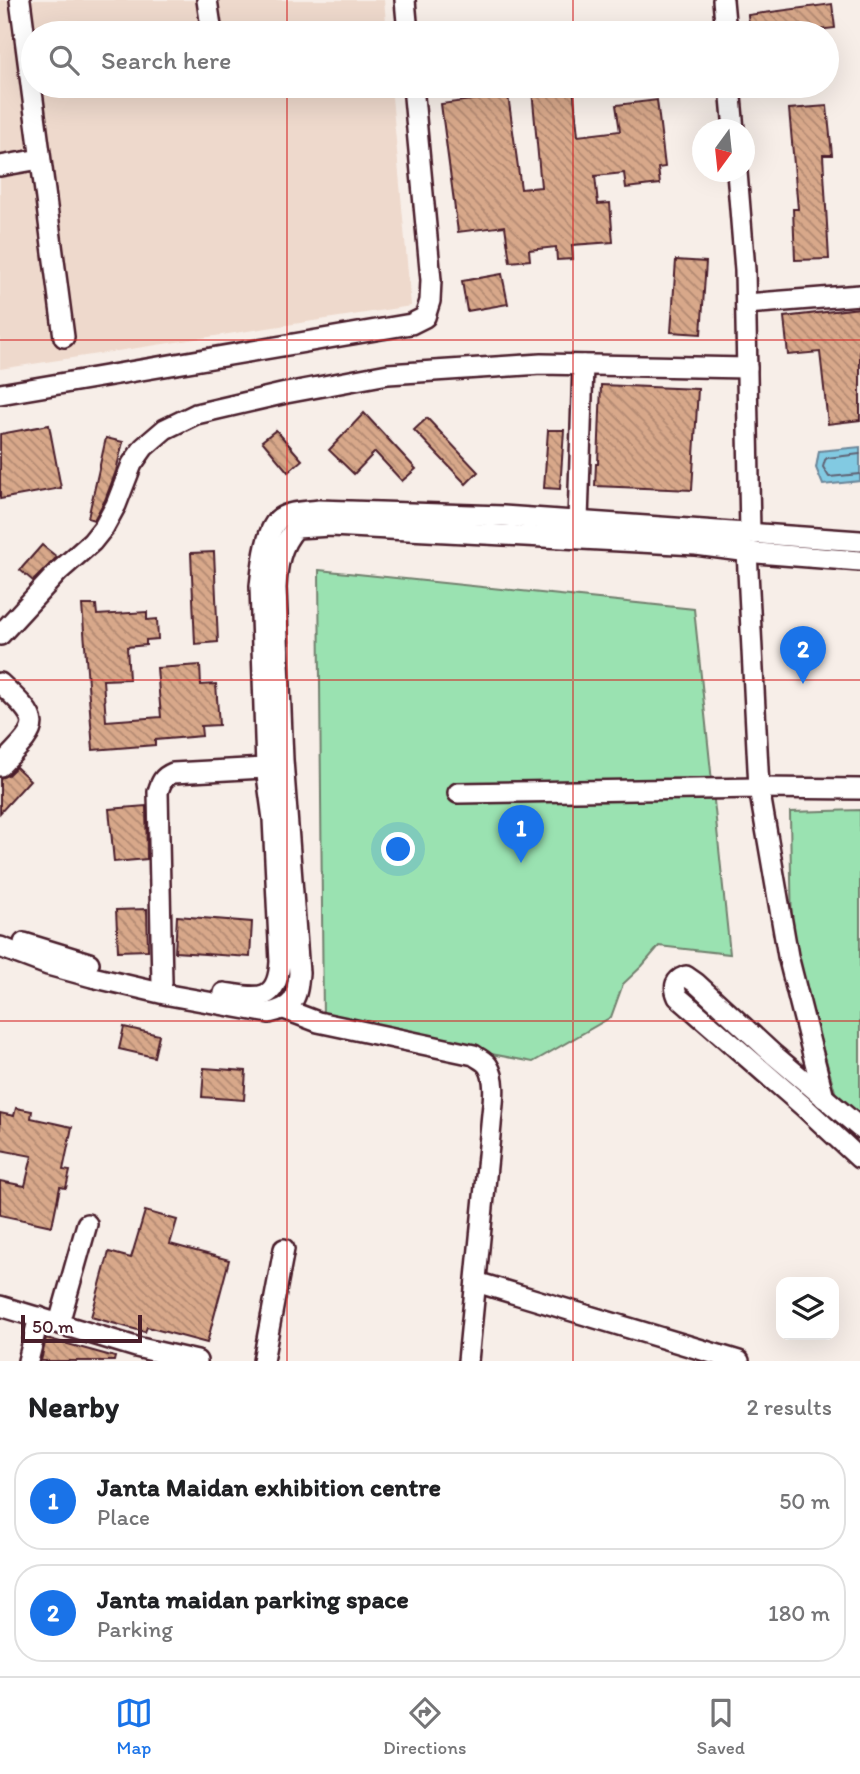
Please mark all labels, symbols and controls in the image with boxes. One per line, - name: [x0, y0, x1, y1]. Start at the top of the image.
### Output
- search box: [21, 21, 839, 98]
- icon: search: [45, 41, 83, 79]
- text: Search here: [101, 44, 231, 76]
- north arrow: [692, 119, 755, 182]
- pin: 2: [780, 626, 826, 684]
- pin: 1: [498, 805, 544, 863]
- your location: [381, 832, 415, 866]
- map controls: [776, 1277, 839, 1340]
- button: layers: [776, 1277, 839, 1340]
- scale bar: [21, 1312, 142, 1344]
- text: 50 m: [32, 1315, 74, 1338]
- text: Nearby: [28, 1388, 119, 1425]
- text: 2 results: [746, 1393, 832, 1421]
- text: Janta Maidan exhibition centre: [97, 1471, 441, 1503]
- text: 1: [48, 1487, 58, 1515]
- text: 50 m: [779, 1487, 830, 1515]
- text: Place: [97, 1503, 150, 1531]
- text: Janta maidan parking space: [97, 1583, 409, 1615]
- text: 2: [47, 1599, 59, 1627]
- text: 180 m: [768, 1599, 830, 1627]
- text: Parking: [97, 1615, 173, 1643]
- tab: Map: [115, 1694, 153, 1759]
- tab: Directions: [383, 1694, 467, 1759]
- tab: Saved: [697, 1694, 745, 1759]

